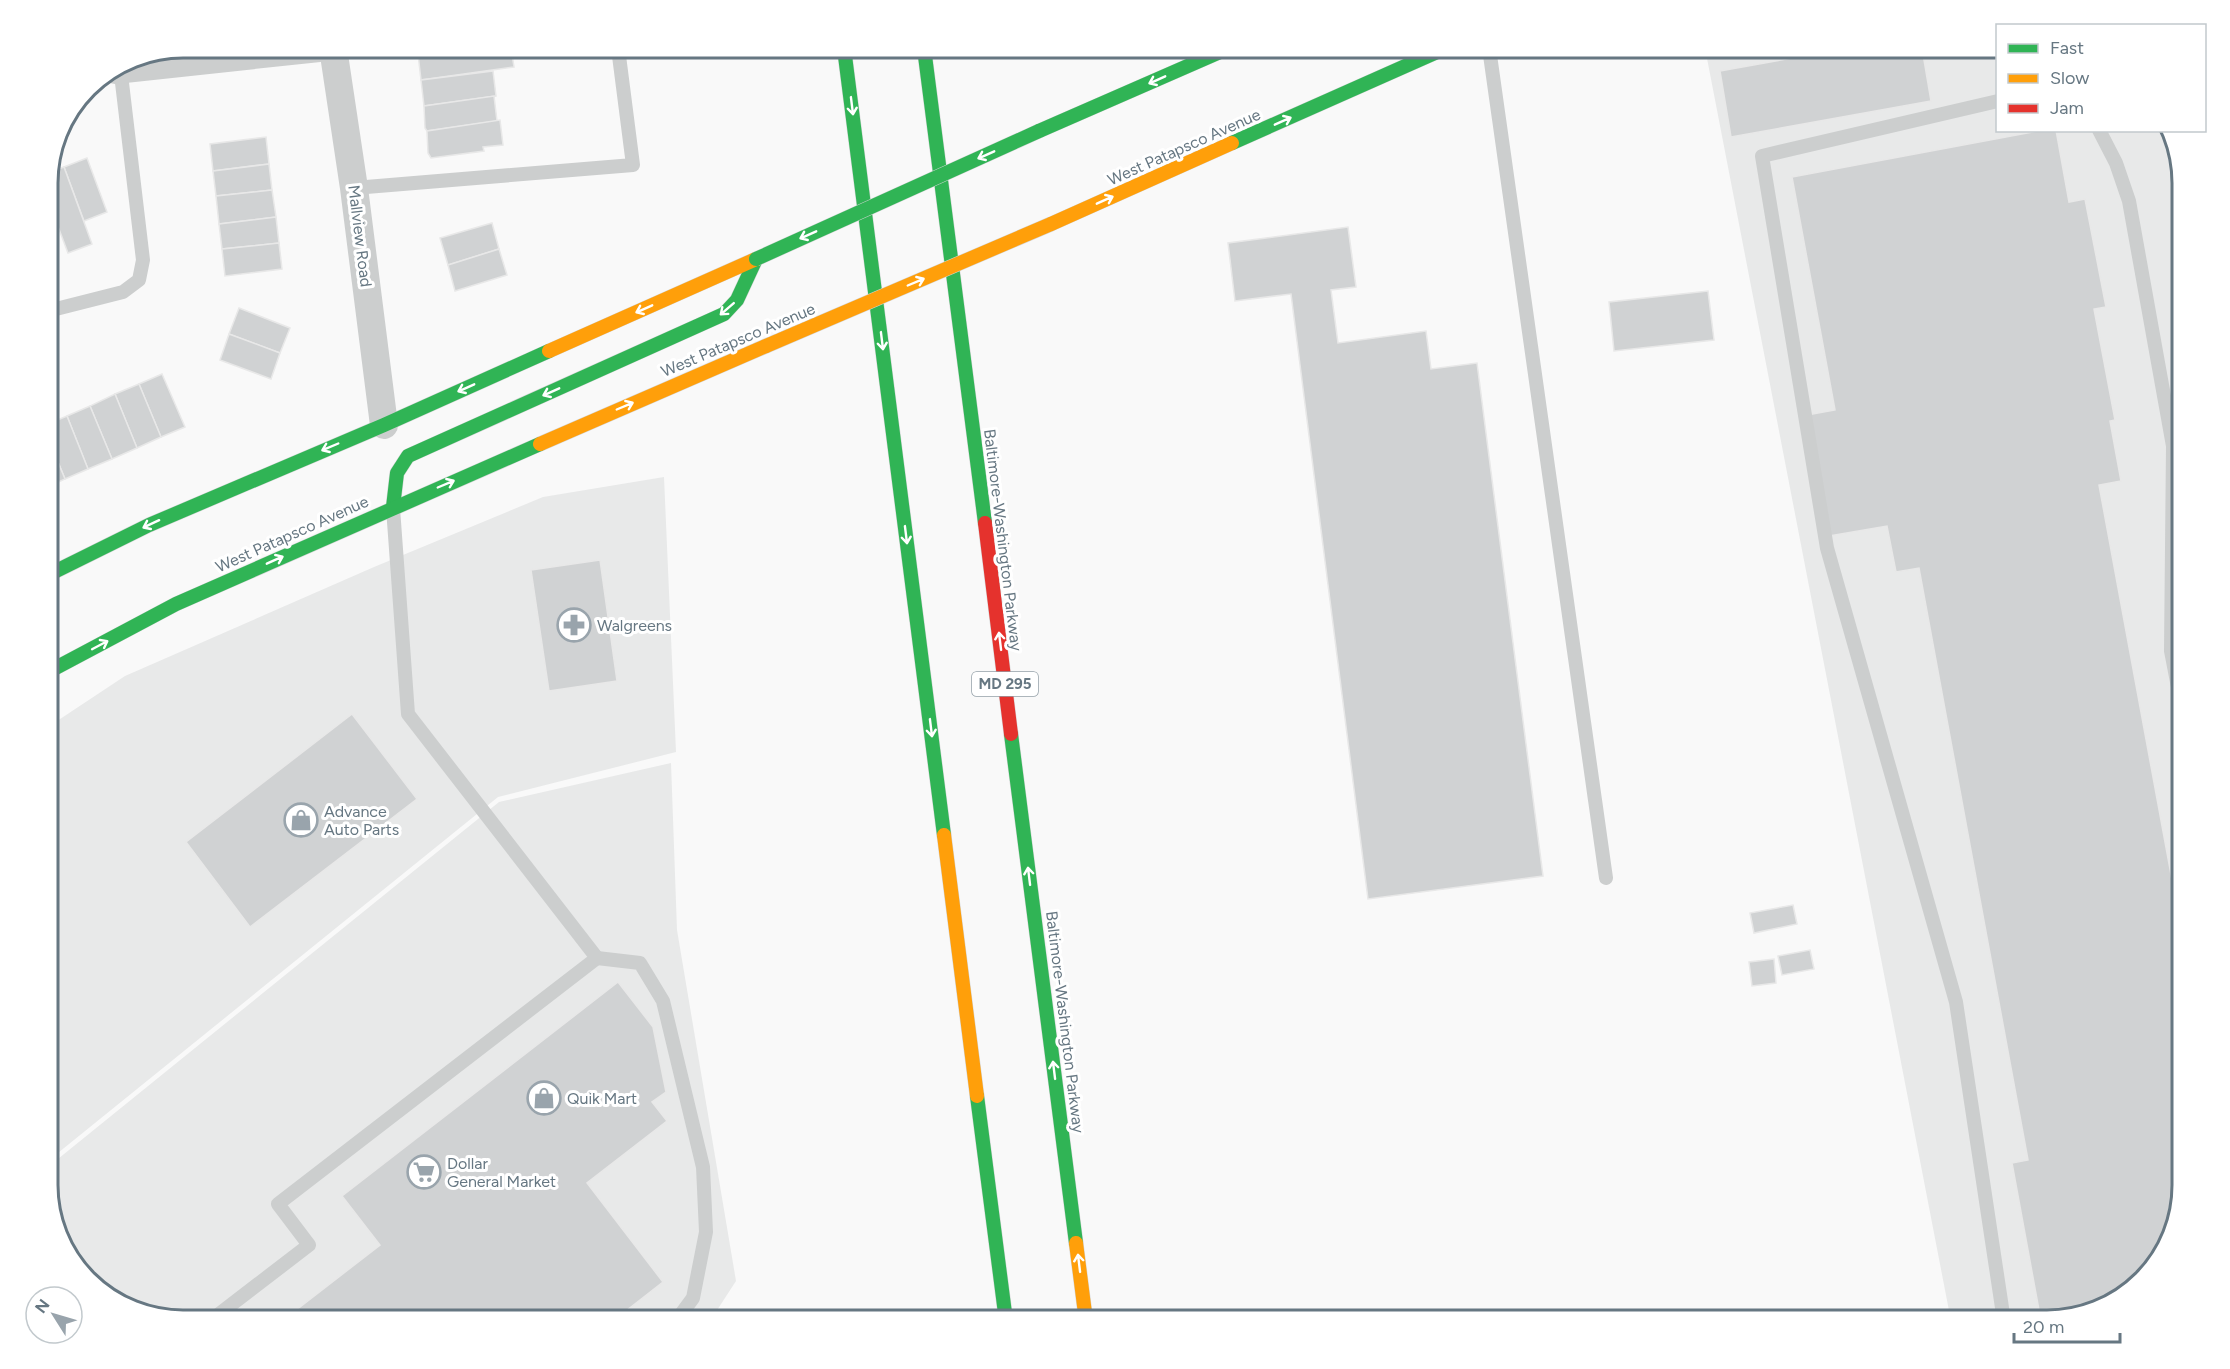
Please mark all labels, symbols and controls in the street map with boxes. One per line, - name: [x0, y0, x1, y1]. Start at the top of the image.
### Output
- legend: [1996, 24, 2206, 132]
- text: Fast: [2050, 37, 2084, 59]
- text: Slow: [2050, 67, 2089, 89]
- one-way arrow: [1148, 75, 1166, 86]
- one-way arrow: [846, 96, 857, 115]
- text: Jam: [2050, 97, 2084, 119]
- street label: West Patapsco Avenue: [1105, 105, 1264, 189]
- one-way arrow: [1273, 114, 1291, 126]
- one-way arrow: [977, 150, 995, 162]
- street label: Mallview Road: [344, 184, 376, 288]
- one-way arrow: [1095, 194, 1113, 206]
- one-way arrow: [799, 231, 817, 242]
- one-way arrow: [907, 276, 925, 287]
- street label: West Patapsco Avenue: [658, 299, 818, 381]
- one-way arrow: [720, 302, 736, 316]
- one-way arrow: [636, 303, 654, 315]
- one-way arrow: [876, 331, 887, 351]
- one-way arrow: [458, 383, 476, 394]
- one-way arrow: [543, 386, 561, 398]
- one-way arrow: [616, 400, 634, 411]
- street label: Baltimore-Washington Parkway: [980, 428, 1026, 653]
- one-way arrow: [321, 443, 339, 454]
- one-way arrow: [437, 478, 455, 489]
- street label: West Patapsco Avenue: [213, 492, 372, 576]
- one-way arrow: [142, 519, 160, 530]
- one-way arrow: [901, 524, 912, 544]
- one-way arrow: [266, 553, 284, 565]
- pharmacy icon: Walgreens: [556, 607, 592, 643]
- place label: Walgreens: [597, 616, 672, 635]
- one-way arrow: [994, 632, 1005, 651]
- one-way arrow: [91, 639, 108, 651]
- road number: MD 295: [972, 672, 1038, 696]
- one-way arrow: [925, 718, 936, 737]
- shop icon: Advance Auto Parts: [283, 802, 319, 838]
- place label: Advance Auto Parts: [324, 802, 399, 839]
- one-way arrow: [1024, 867, 1035, 886]
- street label: Baltimore-Washington Parkway: [1042, 910, 1088, 1135]
- one-way arrow: [1048, 1060, 1059, 1080]
- shop icon: Quik Mart: [526, 1080, 562, 1116]
- place label: Quik Mart: [567, 1089, 637, 1108]
- supermarket icon: Dollar General Market: [406, 1154, 442, 1190]
- place label: Dollar General Market: [447, 1154, 556, 1191]
- one-way arrow: [1073, 1254, 1084, 1273]
- north arrow: [24, 1285, 84, 1345]
- text: N: [31, 1296, 54, 1317]
- scale bar: [2014, 1306, 2120, 1344]
- text: 20 m: [2023, 1316, 2064, 1338]

